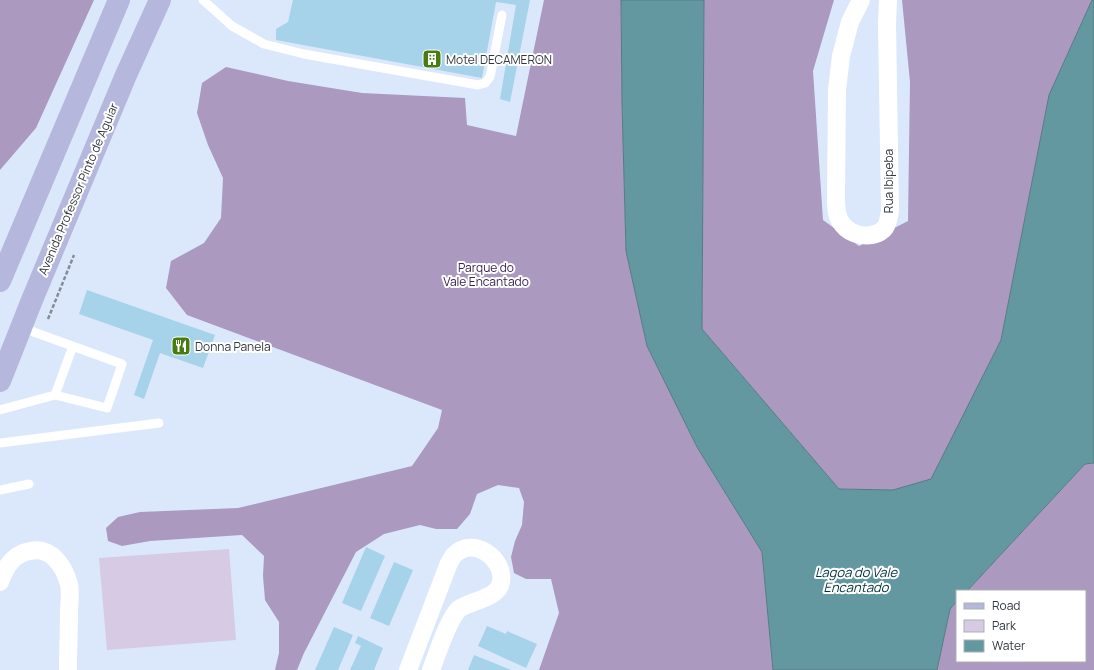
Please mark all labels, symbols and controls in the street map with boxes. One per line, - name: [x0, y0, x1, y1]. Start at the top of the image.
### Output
- building icon: Motel DECAMERON: [421, 48, 443, 70]
- place label: Motel DECAMERON: [446, 51, 552, 68]
- street label: Avenida Professor Pinto de Aguiar: [34, 100, 122, 278]
- street label: Rua Ibipeba: [880, 149, 897, 213]
- park label: Parque do Vale Encantado: [443, 259, 529, 290]
- restaurant icon: Donna Panela: [170, 335, 192, 357]
- place label: Donna Panela: [195, 338, 271, 355]
- water label: Lagoa do Vale Encantado: [815, 563, 898, 596]
- legend: [956, 590, 1086, 662]
- text: Road: [992, 597, 1020, 614]
- text: Park: [992, 617, 1017, 634]
- text: Water: [992, 637, 1026, 654]

